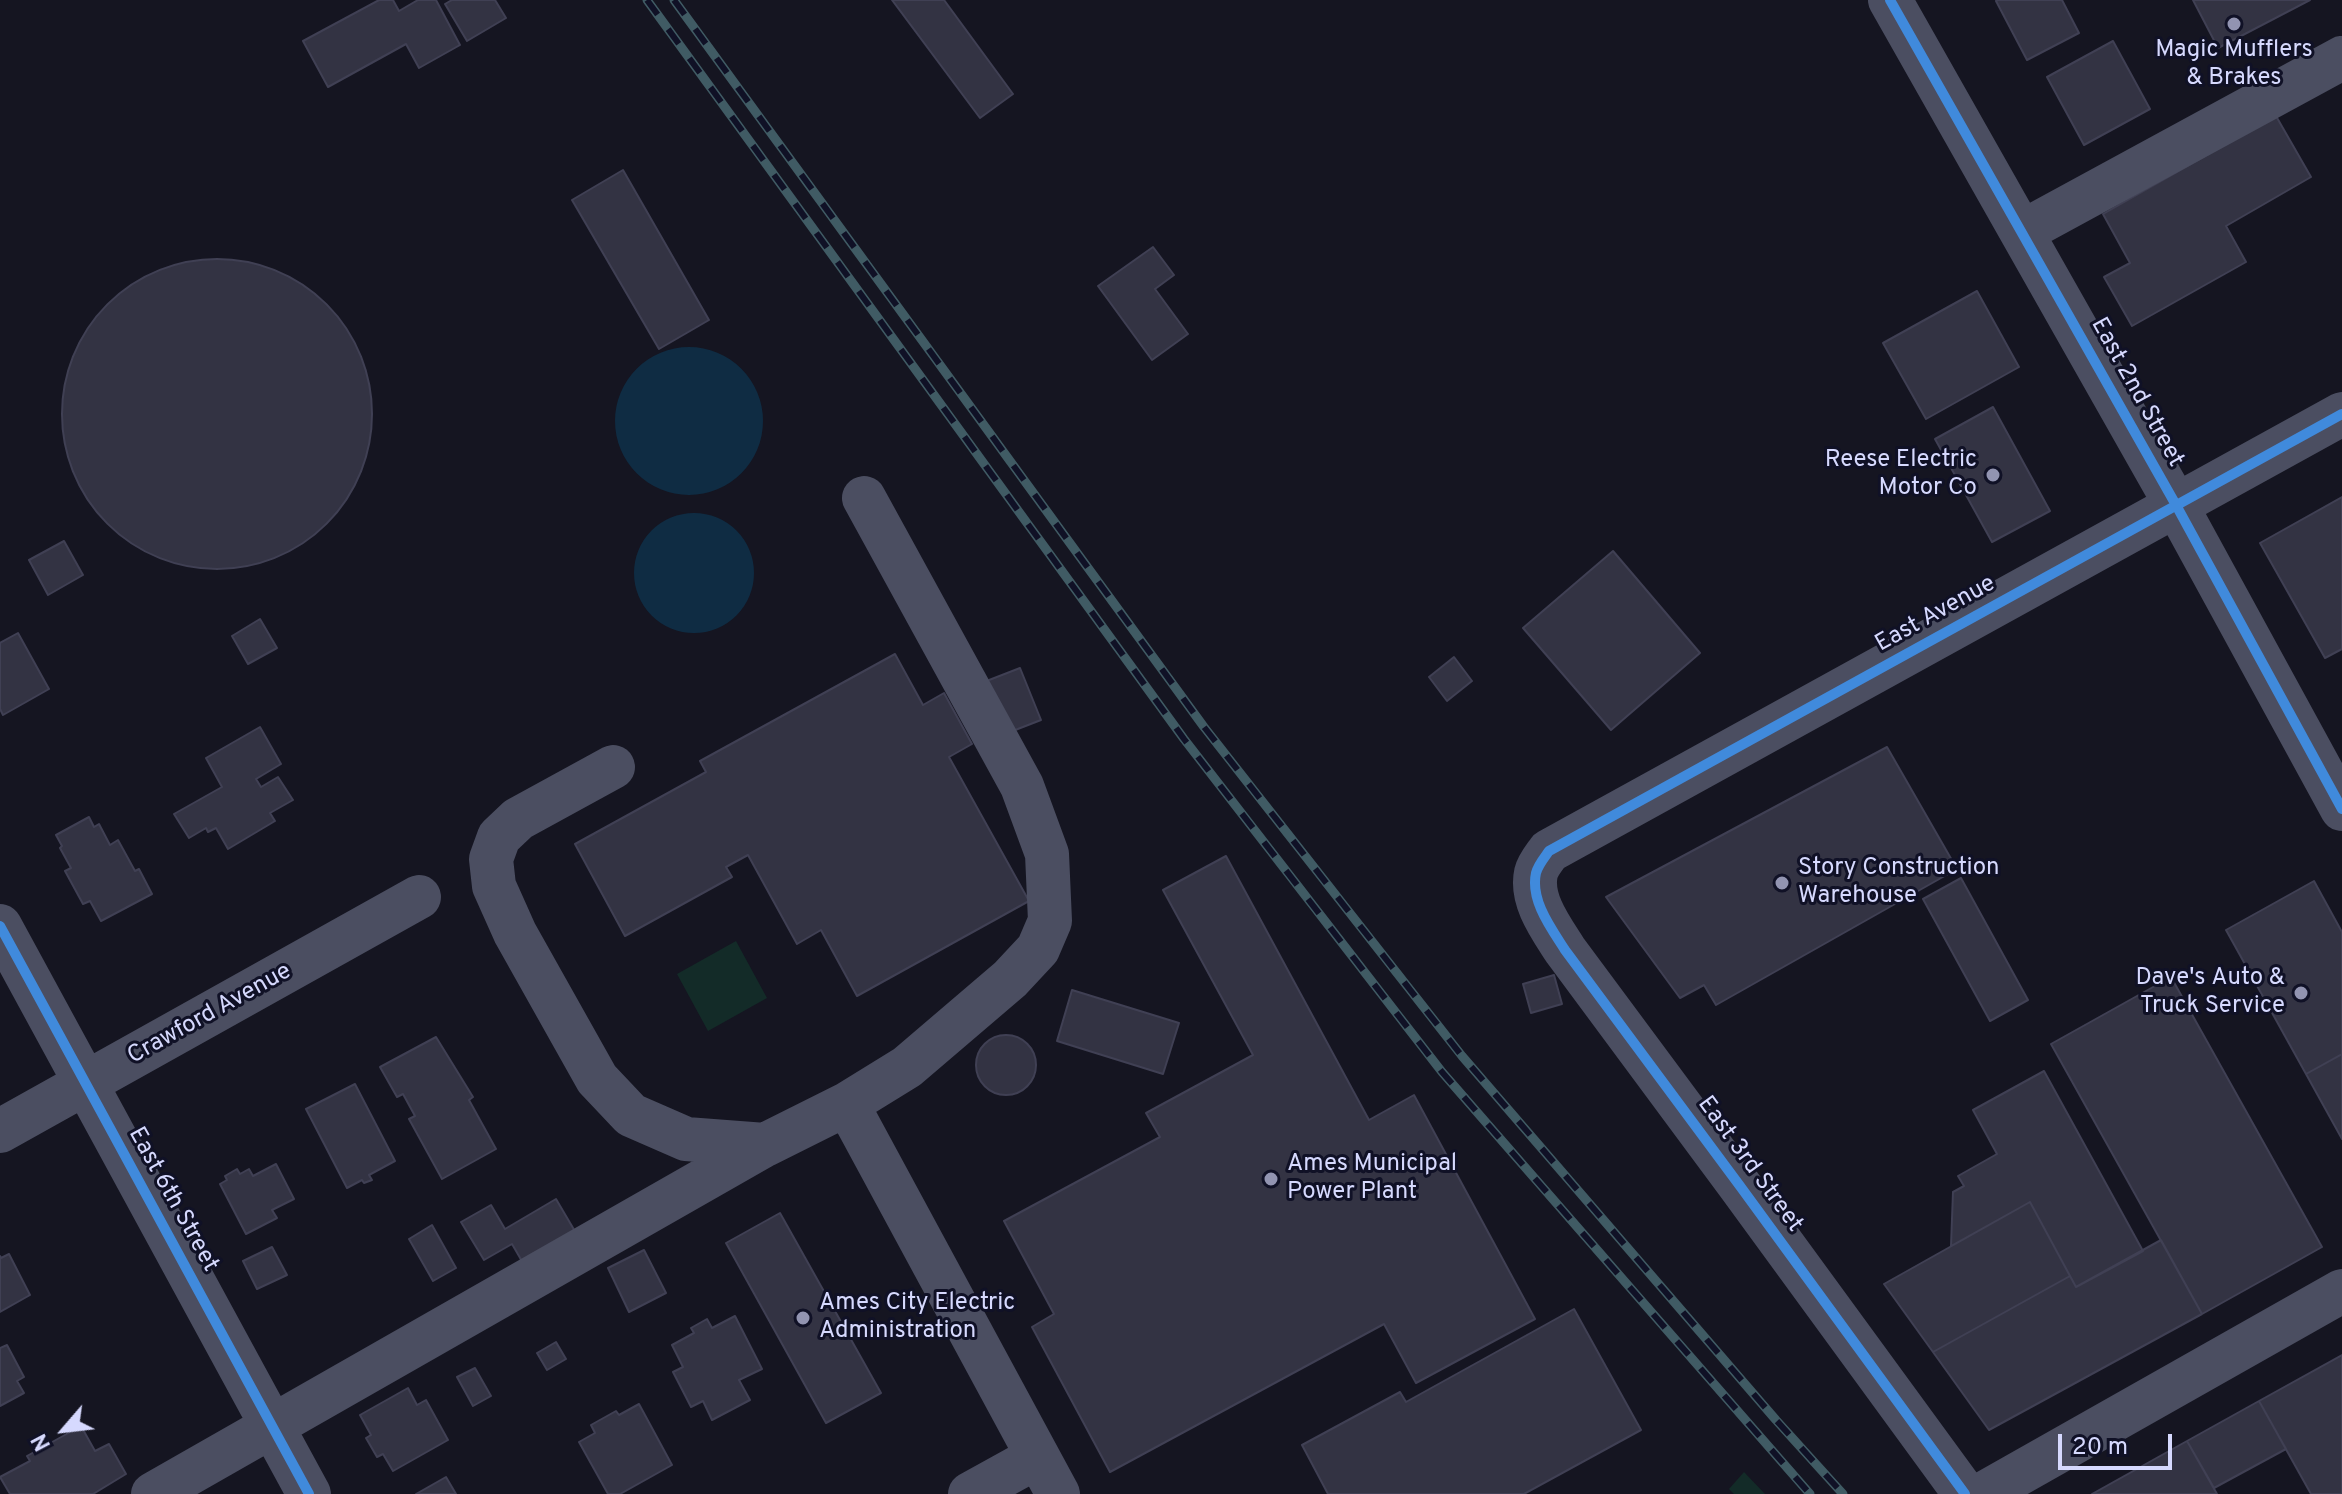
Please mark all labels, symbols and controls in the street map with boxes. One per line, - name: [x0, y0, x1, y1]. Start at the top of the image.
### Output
- marker: Magic Mufflers & Brakes: [2225, 15, 2243, 33]
- place label: Magic Mufflers & Brakes: [2155, 37, 2313, 93]
- street label: East 2nd Street: [2083, 313, 2189, 473]
- place label: Reese Electric Motor Co: [1825, 447, 1977, 503]
- marker: Reese Electric Motor Co: [1984, 466, 2002, 484]
- street label: East Avenue: [1871, 570, 2001, 660]
- place label: Story Construction Warehouse: [1798, 855, 1999, 911]
- marker: Story Construction Warehouse: [1773, 874, 1791, 892]
- street label: Crawford Avenue: [123, 958, 297, 1072]
- place label: Dave's Auto & Truck Service: [2136, 965, 2285, 1021]
- marker: Dave's Auto & Truck Service: [2292, 984, 2310, 1002]
- street label: East 3rd Street: [1690, 1091, 1808, 1239]
- street label: East 6th Street: [120, 1123, 224, 1277]
- place label: Ames Municipal Power Plant: [1287, 1151, 1457, 1207]
- marker: Ames Municipal Power Plant: [1262, 1170, 1280, 1188]
- place label: Ames City Electric Administration: [819, 1290, 1015, 1346]
- marker: Ames City Electric Administration: [794, 1309, 812, 1327]
- north arrow: [24, 1390, 104, 1470]
- scale bar: [2062, 1418, 2176, 1468]
- text: N: [27, 1428, 58, 1455]
- text: 20 m: [2072, 1433, 2128, 1463]

